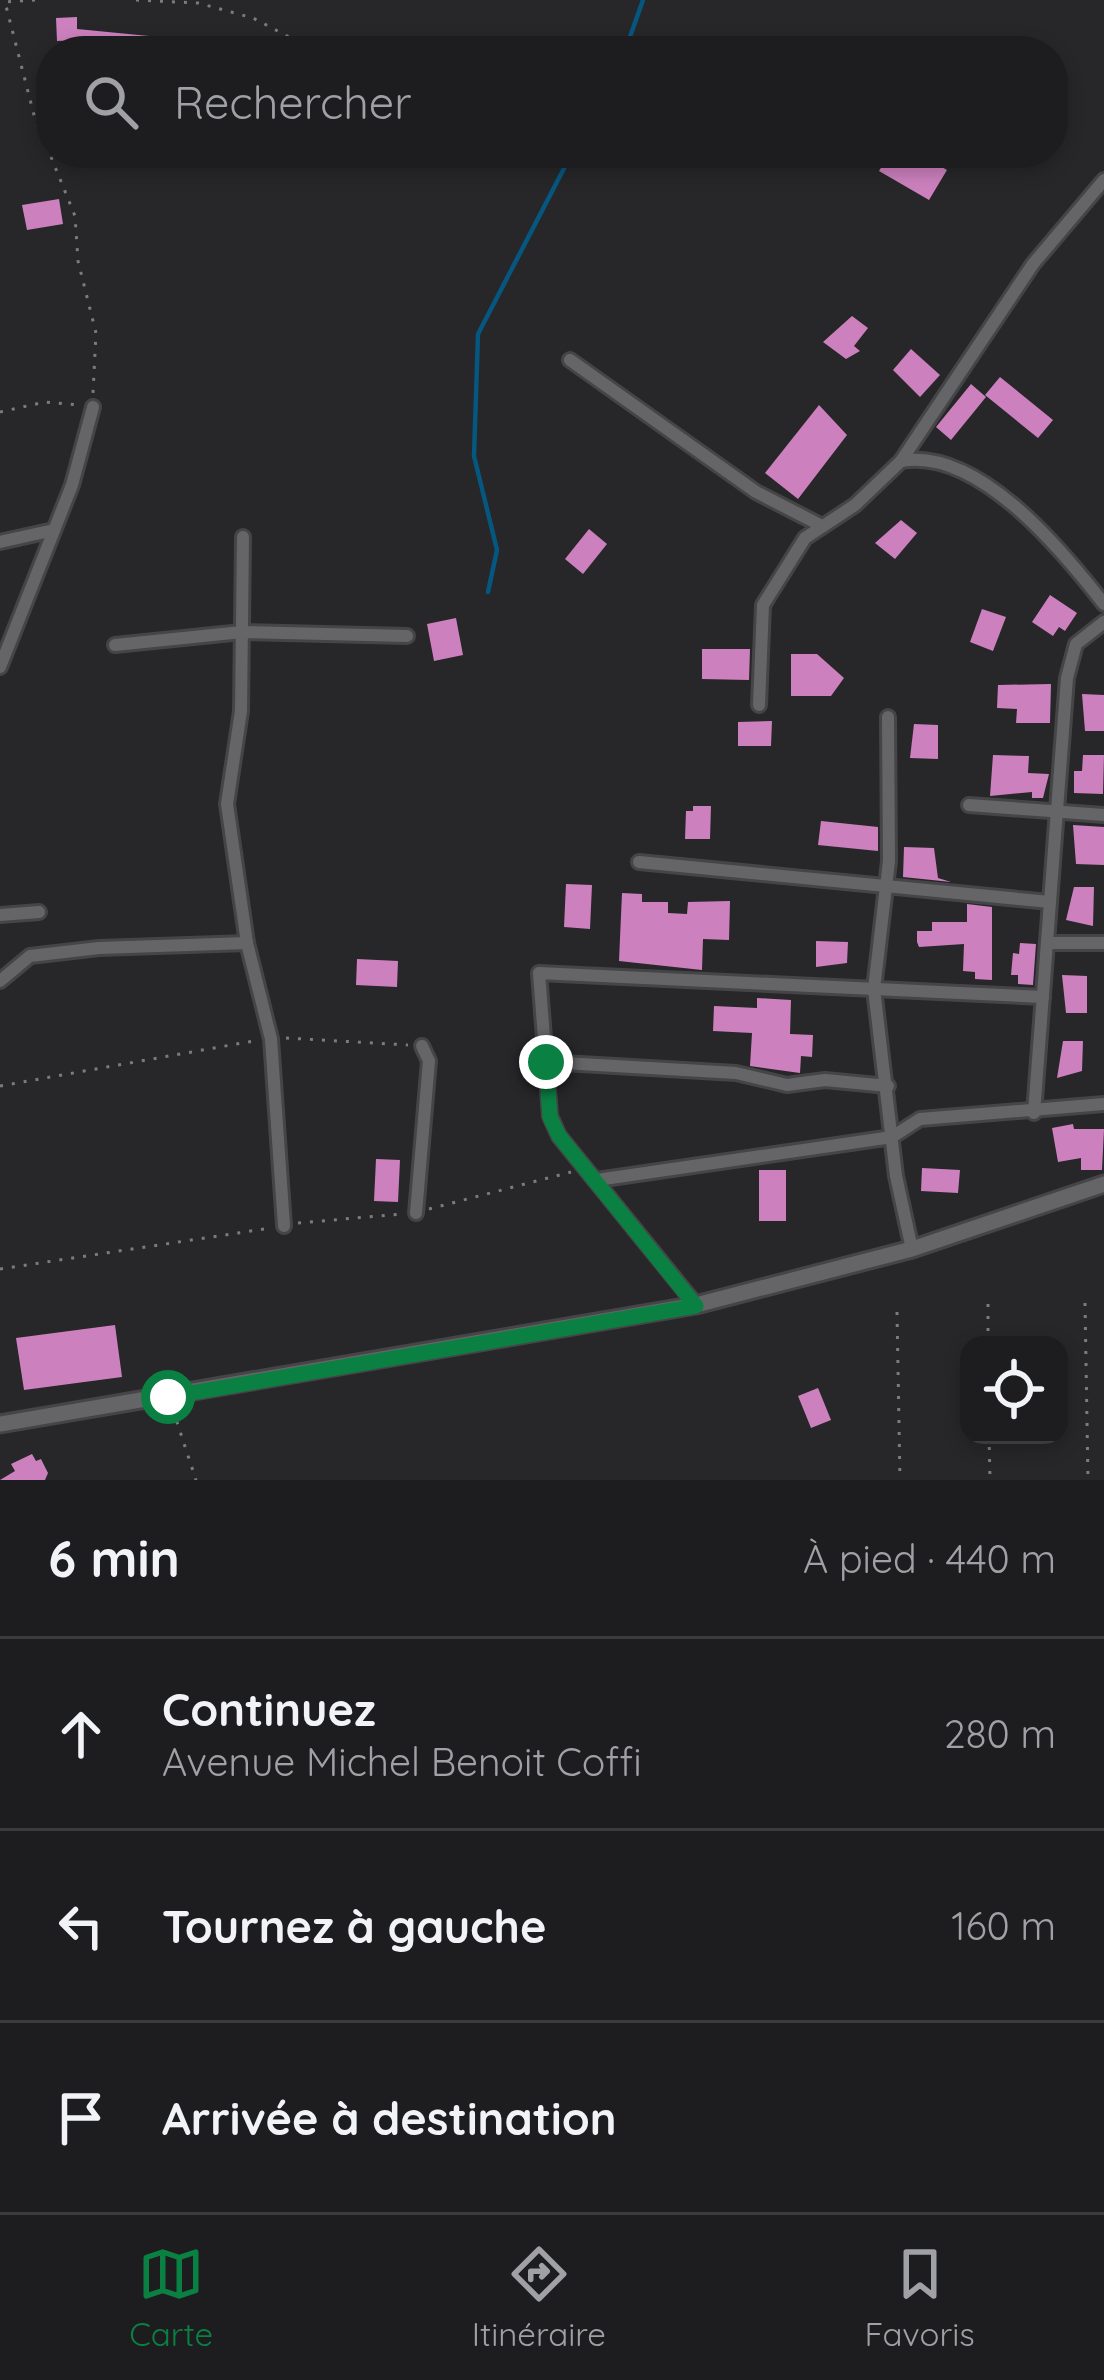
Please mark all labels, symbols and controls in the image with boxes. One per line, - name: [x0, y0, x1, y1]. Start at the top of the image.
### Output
- search box: [36, 36, 1068, 168]
- icon: search: [78, 69, 144, 135]
- text: Rechercher: [174, 74, 412, 130]
- route end: [519, 1035, 573, 1089]
- map controls: [960, 1336, 1068, 1444]
- button: locate: [960, 1336, 1068, 1444]
- route start: [141, 1370, 195, 1424]
- text: 6 min: [48, 1526, 180, 1590]
- text: À pied · 440 m: [803, 1534, 1056, 1583]
- text: Continuez: [162, 1681, 376, 1737]
- icon: ahead: [48, 1701, 114, 1767]
- text: 280 m: [944, 1709, 1056, 1758]
- text: Avenue Michel Benoit Coffi: [162, 1737, 642, 1786]
- icon: left: [48, 1893, 114, 1959]
- text: Tournez à gauche: [162, 1898, 546, 1954]
- text: 160 m: [951, 1901, 1056, 1950]
- icon: arrive: [48, 2085, 114, 2151]
- text: Arrivée à destination: [162, 2090, 617, 2146]
- tab: Carte: [129, 2241, 213, 2354]
- tab: Itinéraire: [472, 2241, 606, 2354]
- tab: Favoris: [865, 2241, 975, 2354]

